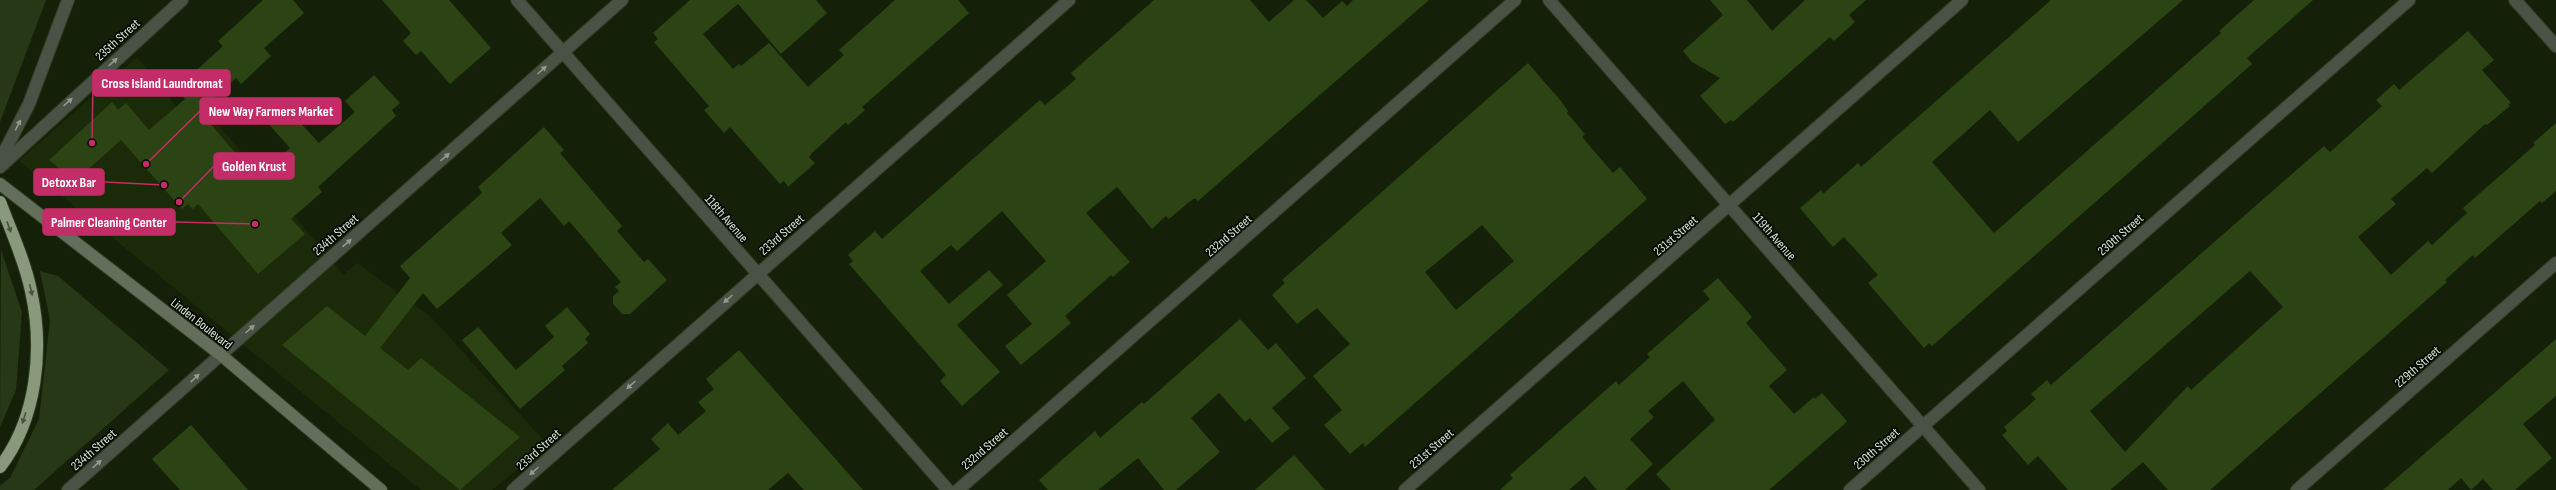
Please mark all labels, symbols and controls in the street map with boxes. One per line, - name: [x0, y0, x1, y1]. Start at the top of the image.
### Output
- street label: 235th Street: [92, 15, 144, 64]
- one-way arrow: [107, 58, 118, 67]
- one-way arrow: [537, 66, 547, 75]
- callout: Cross Island Laundromat: [93, 70, 230, 96]
- text: Cross Island Laundromat: [101, 75, 223, 92]
- one-way arrow: [63, 98, 73, 107]
- callout: New Way Farmers Market: [200, 98, 341, 124]
- text: New Way Farmers Market: [209, 103, 334, 120]
- one-way arrow: [15, 120, 21, 131]
- one-way arrow: [439, 152, 450, 161]
- callout: Golden Krust: [214, 153, 294, 179]
- text: Golden Krust: [222, 158, 286, 175]
- callout: Detoxx Bar: [34, 169, 104, 195]
- text: Detoxx Bar: [42, 174, 97, 191]
- street label: 118th Avenue: [701, 191, 751, 246]
- callout: Palmer Cleaning Center: [43, 209, 175, 235]
- street label: 119th Avenue: [1749, 209, 1799, 264]
- street label: 230th Street: [2094, 210, 2147, 259]
- street label: 234th Street: [310, 211, 362, 259]
- street label: 233rd Street: [756, 211, 808, 259]
- street label: 232nd Street: [1202, 211, 1255, 260]
- street label: 231st Street: [1650, 212, 1701, 259]
- text: Palmer Cleaning Center: [51, 214, 168, 231]
- one-way arrow: [7, 222, 13, 234]
- one-way arrow: [342, 238, 352, 247]
- one-way arrow: [28, 284, 34, 296]
- one-way arrow: [723, 294, 733, 304]
- street label: Linden Boulevard: [167, 295, 235, 353]
- one-way arrow: [244, 324, 255, 333]
- street label: 229th Street: [2391, 342, 2444, 391]
- one-way arrow: [190, 374, 200, 383]
- one-way arrow: [626, 381, 636, 390]
- one-way arrow: [21, 412, 27, 424]
- street label: 232nd Street: [958, 424, 1011, 473]
- street label: 230th Street: [1850, 424, 1903, 473]
- street label: 233rd Street: [513, 425, 564, 474]
- street label: 231st Street: [1406, 425, 1457, 472]
- street label: 234th Street: [68, 426, 120, 474]
- one-way arrow: [92, 460, 103, 469]
- one-way arrow: [528, 467, 539, 476]

